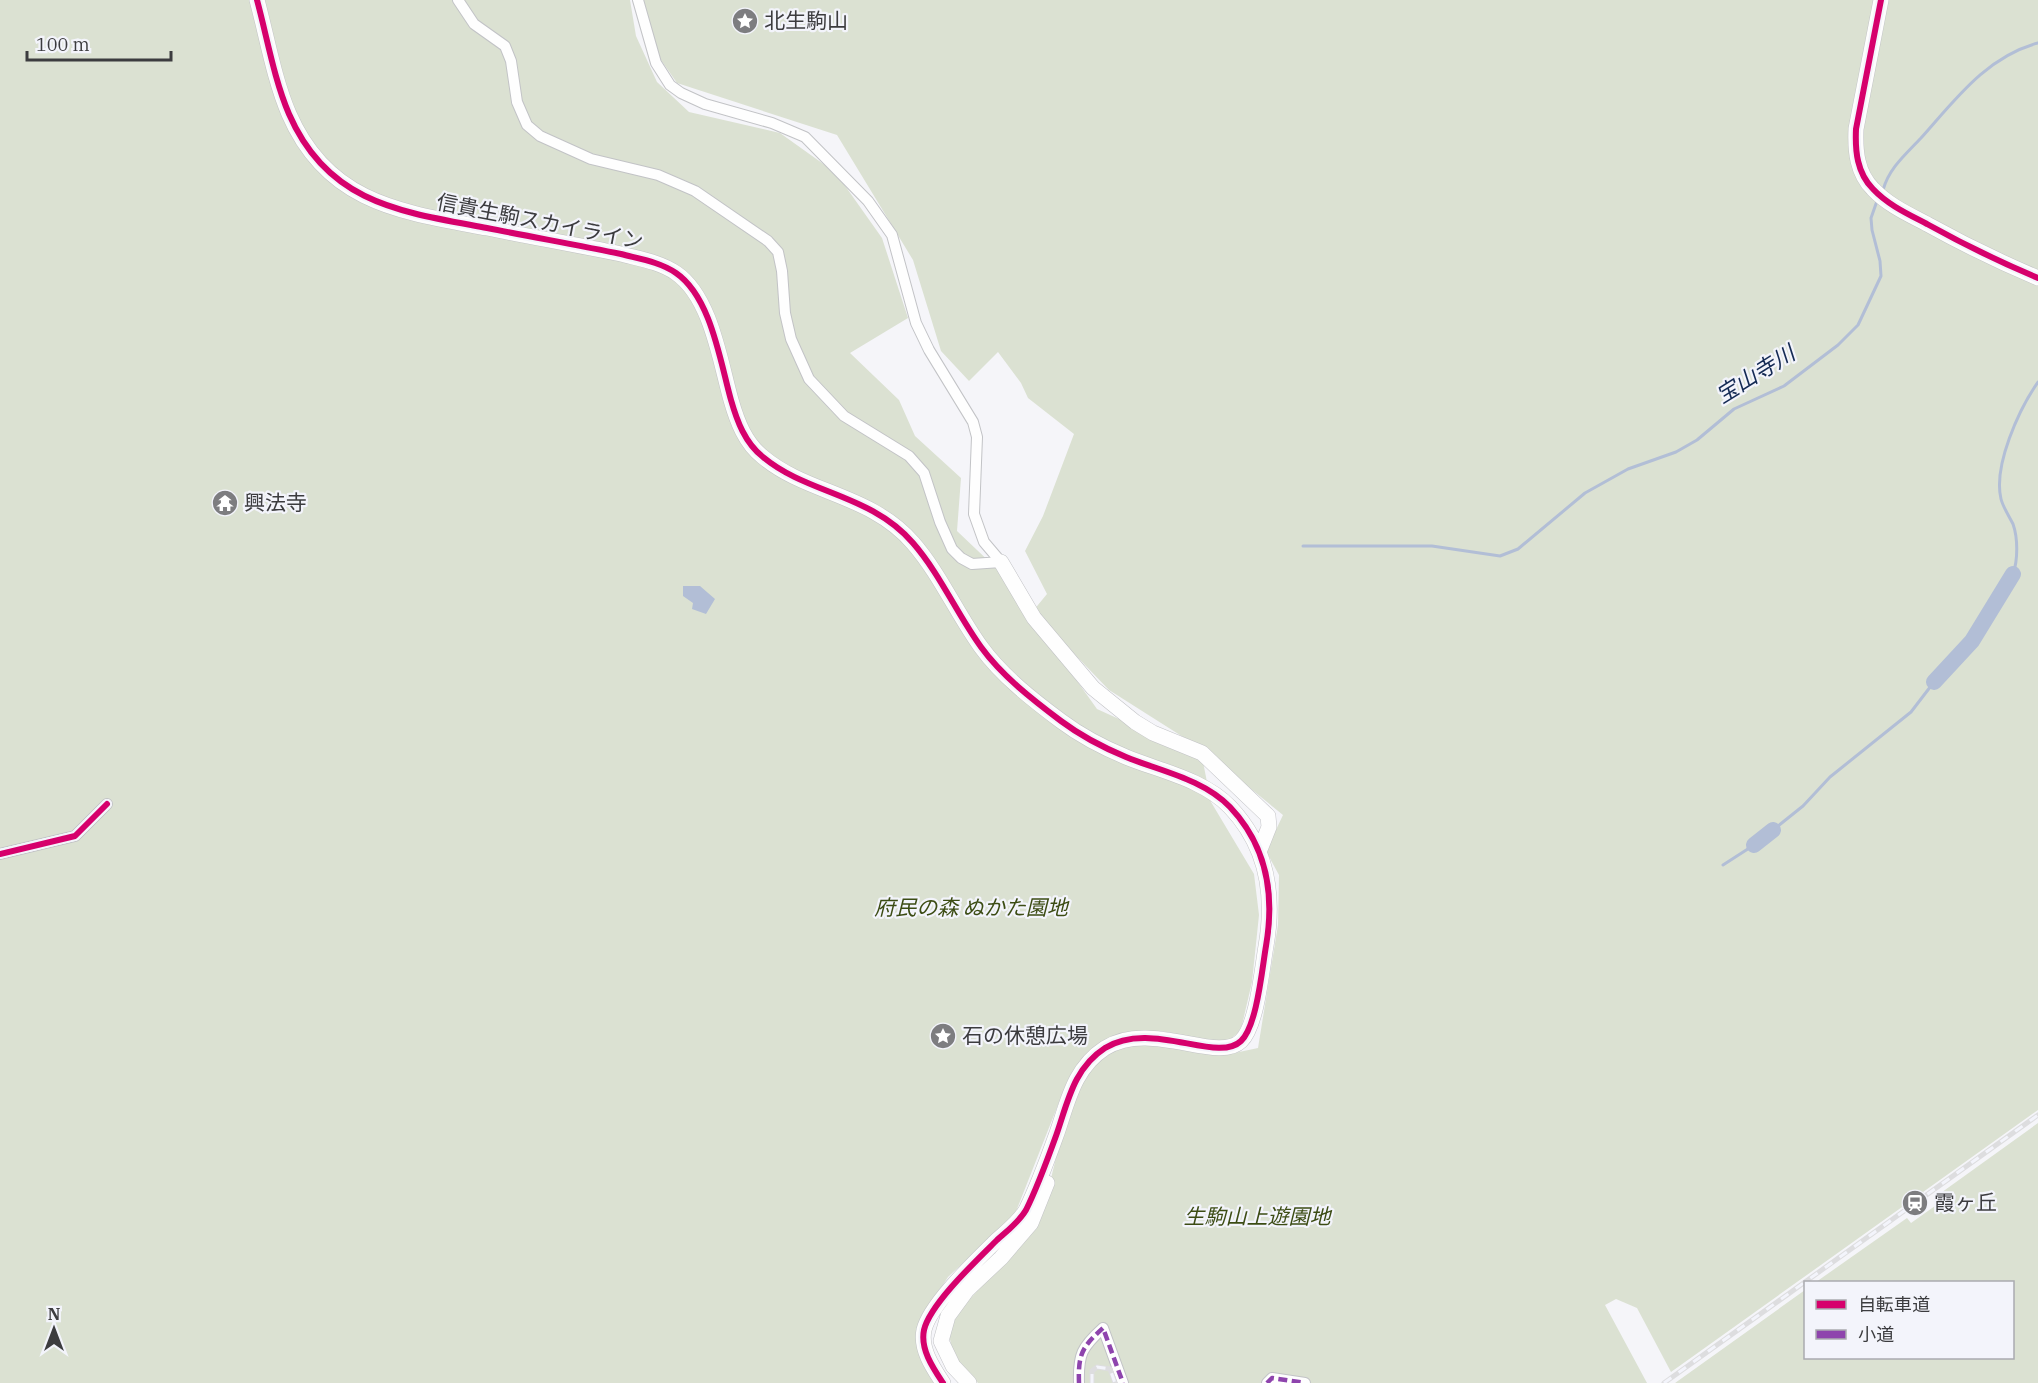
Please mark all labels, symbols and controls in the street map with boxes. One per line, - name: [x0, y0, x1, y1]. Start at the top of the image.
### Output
- place icon: 北生駒山: [730, 6, 760, 36]
- place label: 北生駒山: [764, 6, 848, 34]
- scale bar: [27, 24, 171, 62]
- text: 100 m: [36, 33, 90, 56]
- street label: 信貴生駒スカイライン: [434, 187, 646, 255]
- water label: 宝山寺川: [1710, 337, 1801, 409]
- temple icon: 興法寺: [210, 488, 240, 518]
- place label: 興法寺: [244, 488, 307, 516]
- park label: 府民の森 ぬかた園地: [874, 893, 1070, 921]
- place icon: 石の休憩広場: [928, 1021, 958, 1051]
- place label: 石の休憩広場: [962, 1021, 1088, 1049]
- station icon: 霞ヶ丘: [1900, 1188, 1930, 1218]
- place label: 霞ヶ丘: [1934, 1188, 1997, 1216]
- park label: 生駒山上遊園地: [1184, 1202, 1332, 1230]
- legend: [1804, 1281, 2014, 1359]
- text: 自転車道: [1858, 1293, 1930, 1316]
- north arrow: [24, 1299, 84, 1359]
- text: N: [48, 1304, 60, 1324]
- text: 小道: [1858, 1323, 1894, 1346]

